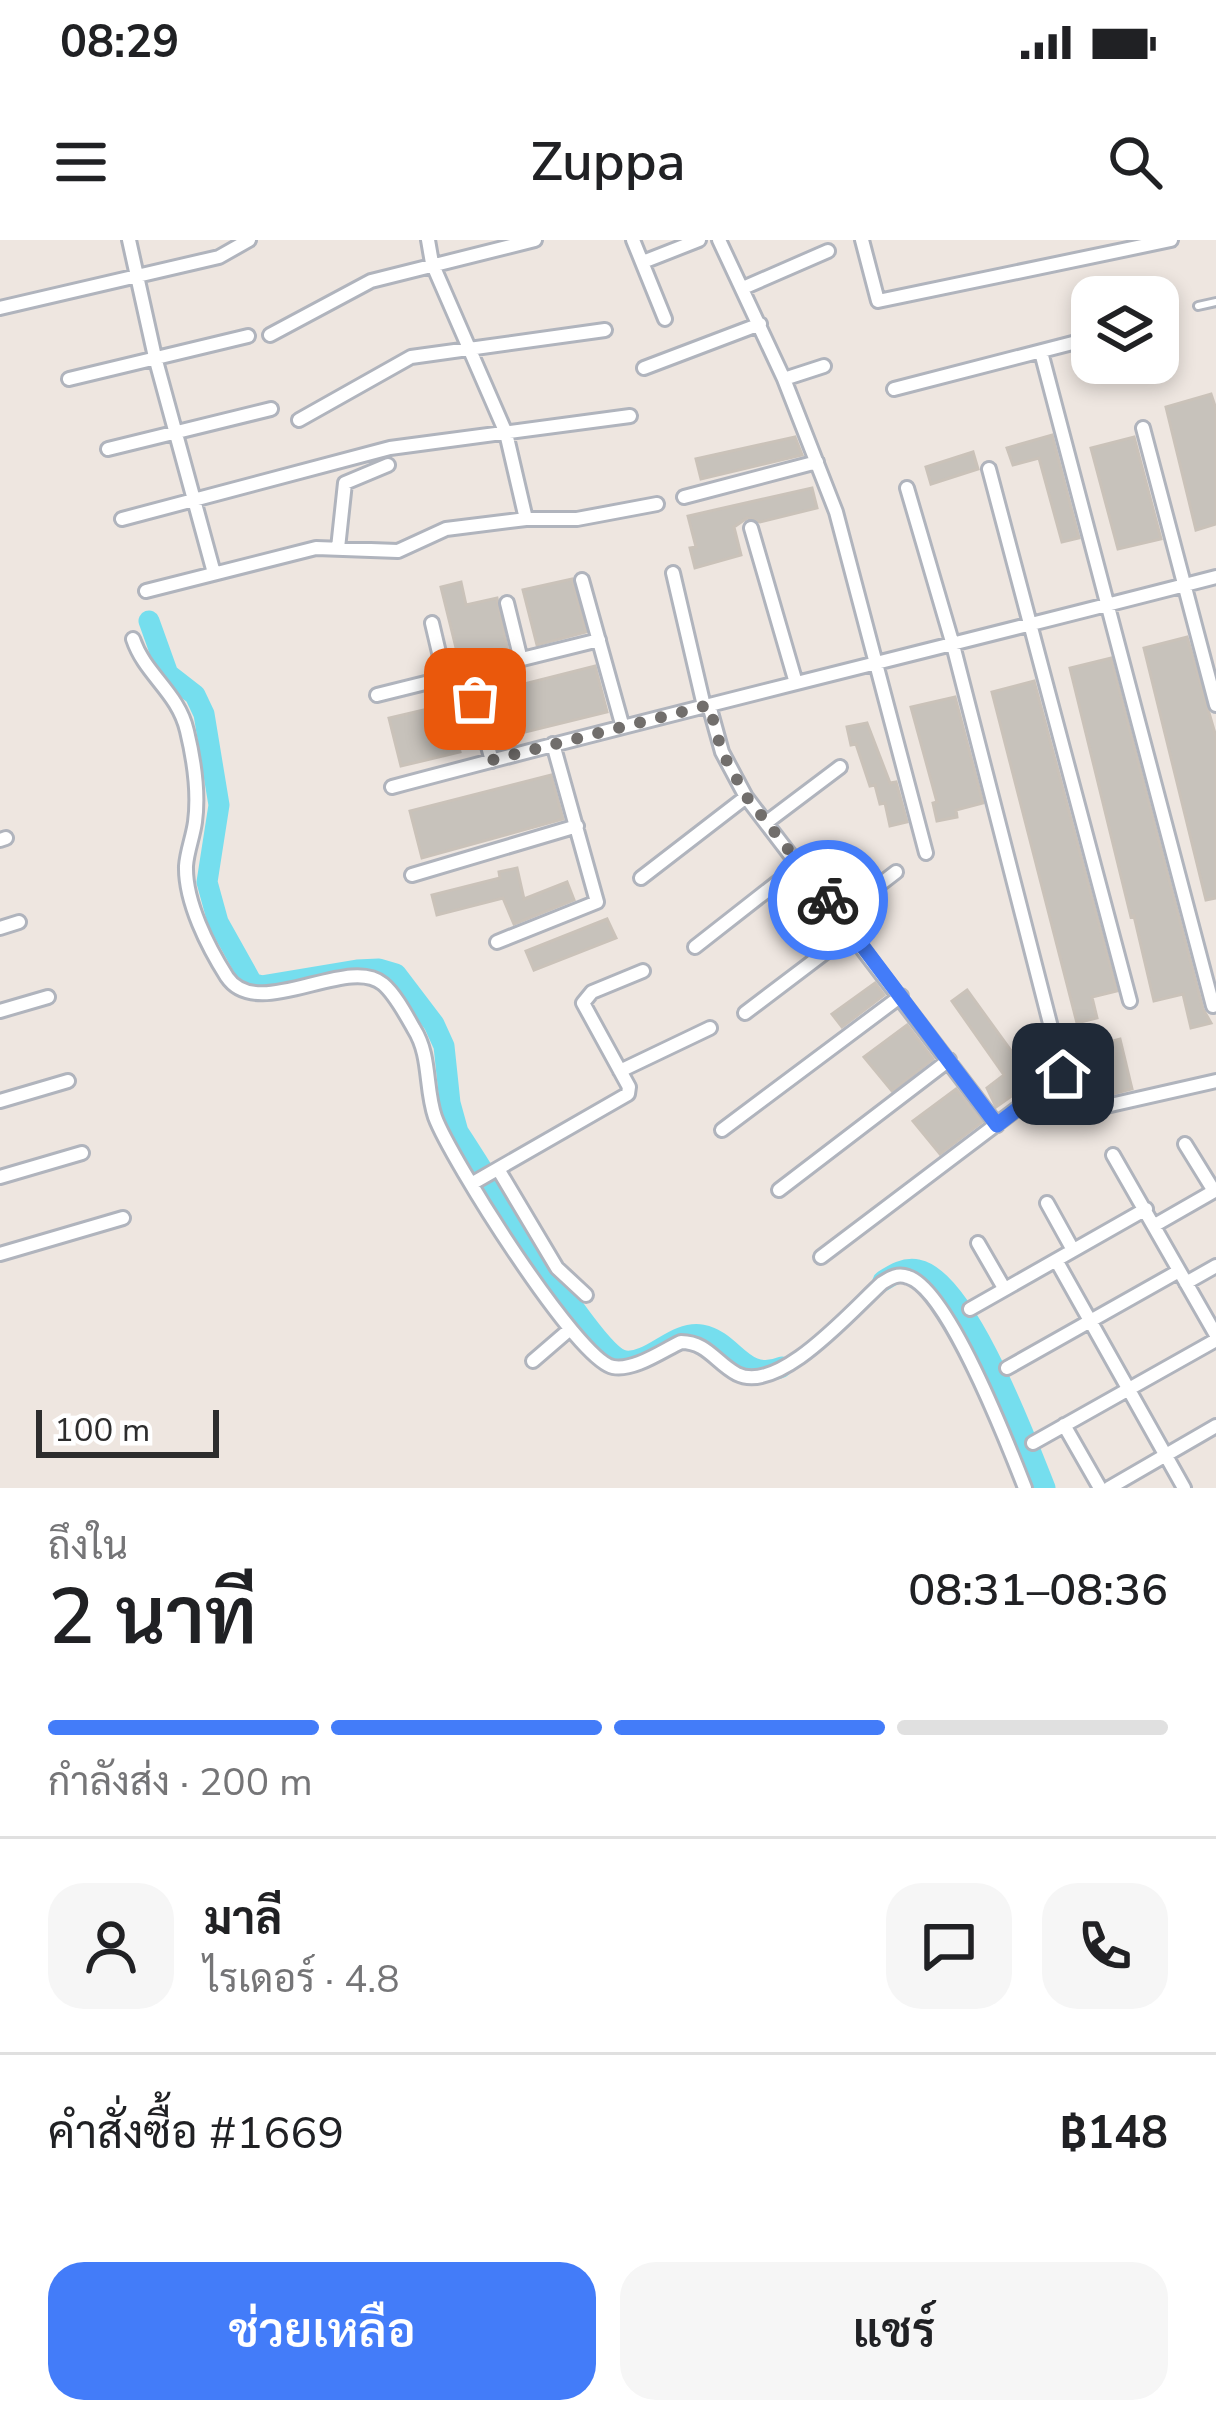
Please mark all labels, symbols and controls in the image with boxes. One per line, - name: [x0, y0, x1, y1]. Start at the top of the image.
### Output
- text: 08:29: [60, 12, 179, 73]
- text: Zuppa: [530, 125, 686, 199]
- icon: menu: [48, 129, 114, 195]
- icon: search: [1102, 129, 1168, 195]
- map controls: [1071, 276, 1179, 384]
- button: layers: [1071, 276, 1179, 384]
- pin: [424, 648, 526, 750]
- icon: bag: [442, 666, 508, 732]
- courier: [768, 840, 888, 960]
- icon: bike: [795, 867, 861, 933]
- pin: [1012, 1023, 1114, 1125]
- icon: home: [1030, 1041, 1096, 1107]
- scale bar: [36, 1404, 219, 1457]
- text: 100 m: [54, 1408, 150, 1453]
- text: ถึงใน: [48, 1520, 128, 1573]
- text: 08:31–08:36: [908, 1560, 1168, 1621]
- text: 2 นาที: [48, 1564, 257, 1671]
- text: กำลังส่ง · 200 m: [48, 1756, 313, 1809]
- button: person: [48, 1883, 174, 2009]
- button: chat: [886, 1883, 1012, 2009]
- button: phone: [1042, 1883, 1168, 2009]
- text: มาลี: [204, 1889, 282, 1950]
- text: ไรเดอร์ · 4.8: [204, 1953, 400, 2006]
- text: คำสั่งซื้อ #1669: [48, 2103, 344, 2164]
- text: ฿148: [1060, 2103, 1168, 2164]
- button: ช่วยเหลือ: [48, 2262, 596, 2400]
- button: แชร์: [620, 2262, 1168, 2400]

